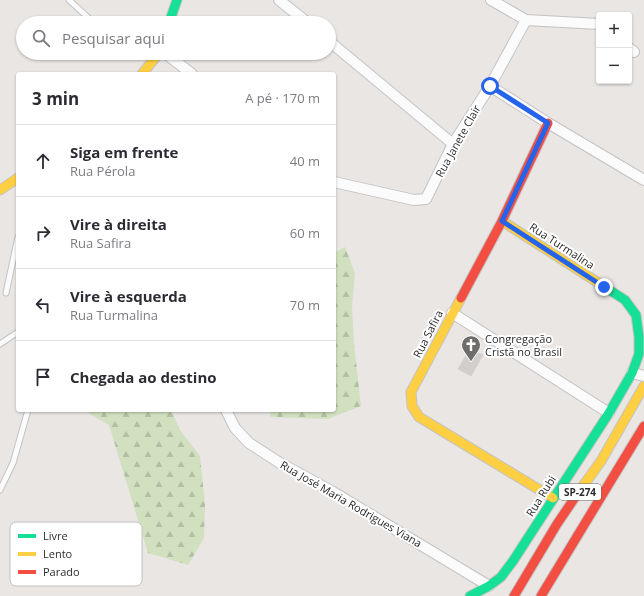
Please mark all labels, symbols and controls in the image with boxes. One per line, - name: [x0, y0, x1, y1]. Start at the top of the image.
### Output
- map controls: [596, 12, 632, 84]
- button: +: [596, 12, 632, 48]
- search box: [16, 16, 336, 60]
- icon: search: [30, 27, 52, 49]
- text: Pesquisar aqui: [62, 28, 165, 48]
- button: −: [596, 48, 632, 84]
- route start: [481, 77, 499, 95]
- text: 3 min: [32, 87, 79, 110]
- text: A pé · 170 m: [245, 89, 320, 107]
- street label: Rua Janete Clair: [431, 101, 484, 180]
- text: Siga em frente: [70, 142, 178, 162]
- icon: ahead: [32, 150, 54, 172]
- text: 40 m: [290, 152, 320, 170]
- text: Rua Pérola: [70, 162, 135, 180]
- text: Vire à direita: [70, 214, 167, 234]
- street label: Rua Turmalina: [527, 219, 598, 272]
- icon: right: [32, 222, 54, 244]
- text: 60 m: [290, 224, 320, 242]
- text: Rua Safira: [70, 234, 131, 252]
- route end: [595, 278, 613, 296]
- text: Vire à esquerda: [70, 286, 187, 306]
- icon: left: [32, 294, 54, 316]
- text: 70 m: [290, 296, 320, 314]
- text: Rua Turmalina: [70, 306, 158, 324]
- street label: Rua Safira: [409, 307, 446, 360]
- place label: Congregação Cristã no Brasil: [485, 331, 562, 359]
- church icon: Congregação Cristã no Brasil: [460, 334, 482, 362]
- icon: arrive: [32, 366, 54, 388]
- text: Chegada ao destino: [70, 367, 217, 387]
- street label: Rua José Maria Rodrigues Viana: [278, 457, 425, 550]
- street label: Rua Rubi: [522, 472, 559, 519]
- road number: SP-274: [559, 484, 601, 500]
- legend: [10, 522, 142, 586]
- text: Livre: [43, 528, 68, 543]
- text: Lento: [43, 546, 73, 561]
- text: Parado: [43, 564, 80, 579]

